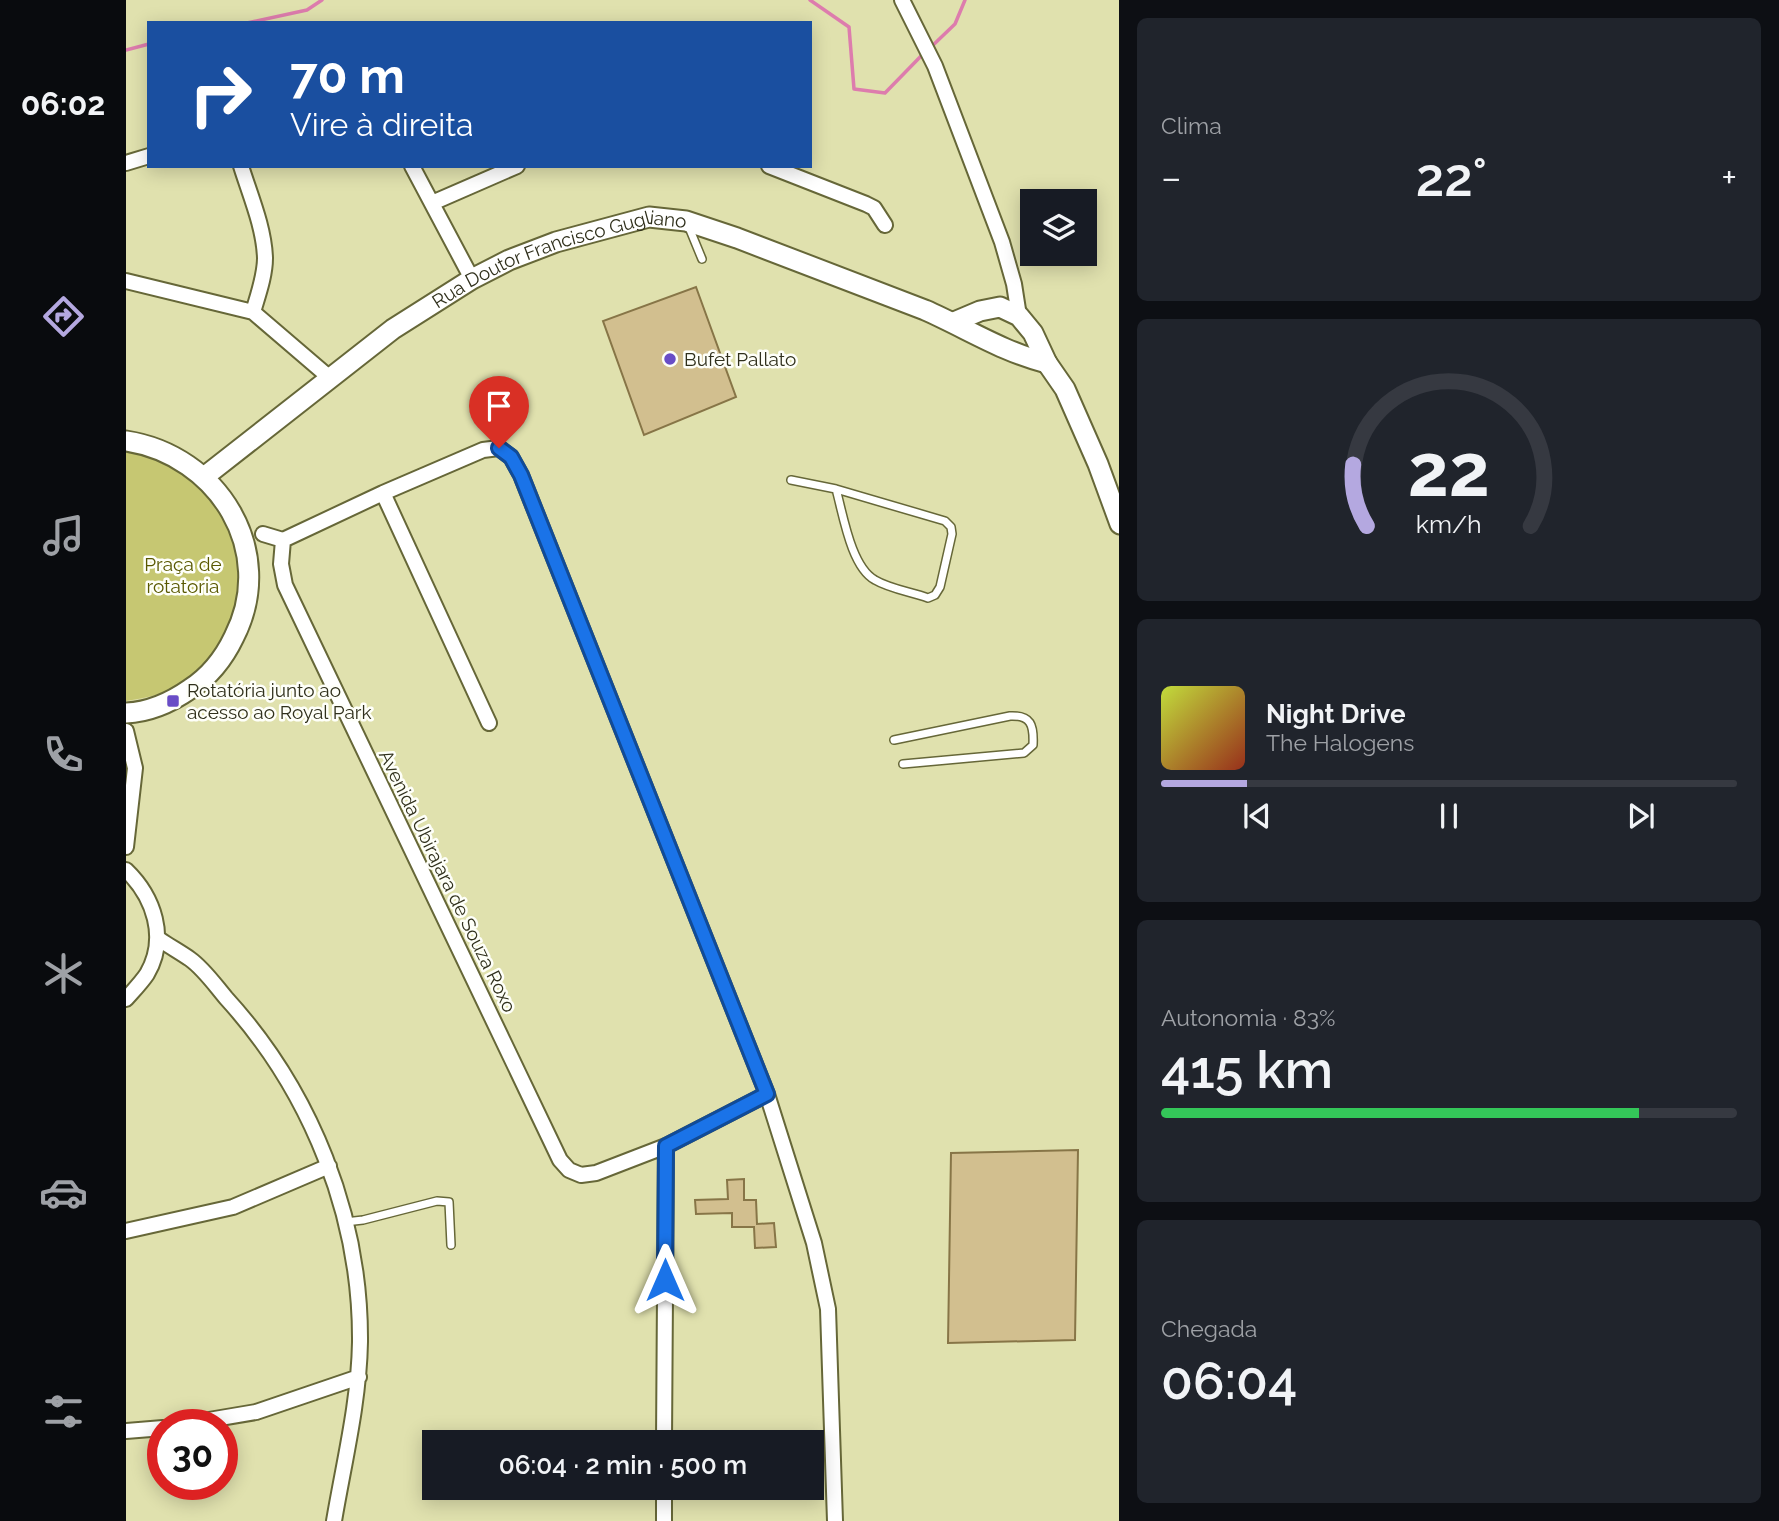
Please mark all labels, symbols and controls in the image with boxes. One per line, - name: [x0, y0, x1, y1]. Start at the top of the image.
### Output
- text: 70 m: [290, 47, 405, 104]
- icon: right: [175, 49, 266, 140]
- text: 06:02: [21, 85, 105, 122]
- text: Vire à direita: [290, 106, 473, 143]
- text: Clima: [1161, 112, 1222, 139]
- text: 22°: [1416, 147, 1487, 208]
- text: −: [1161, 155, 1181, 200]
- text: +: [1721, 155, 1737, 200]
- map controls: [1020, 189, 1097, 266]
- button: layers: [1020, 189, 1097, 266]
- street label: Rua Doutor Francisco Gugliano: [428, 206, 688, 312]
- icon: directions: [39, 292, 88, 341]
- place label: Bufet Pallato: [684, 348, 796, 370]
- marker: Bufet Pallato: [662, 351, 678, 367]
- pin: [469, 376, 529, 448]
- icon: arrive: [480, 387, 518, 425]
- text: 22: [1408, 428, 1490, 513]
- text: km/h: [1416, 509, 1482, 539]
- icon: music: [39, 511, 88, 560]
- park label: Praça de rotatoria: [144, 553, 222, 597]
- place label: Rotatória junto ao acesso ao Royal Park: [187, 679, 372, 723]
- marker: Rotatória junto ao acesso ao Royal Park: [165, 693, 181, 709]
- text: Night Drive: [1266, 699, 1405, 729]
- text: The Halogens: [1266, 729, 1414, 756]
- icon: phone: [39, 730, 88, 779]
- street label: Avenida Ubirajara de Souza Roxo: [375, 746, 521, 1016]
- icon: previous: [1238, 797, 1276, 835]
- icon: pause: [1430, 797, 1468, 835]
- icon: next: [1622, 797, 1660, 835]
- icon: climate: [39, 949, 88, 998]
- text: Autonomia · 83%: [1161, 1004, 1335, 1031]
- text: 415 km: [1161, 1039, 1333, 1100]
- icon: car: [39, 1168, 88, 1217]
- position arrow: [628, 1243, 702, 1317]
- text: Chegada: [1161, 1315, 1257, 1342]
- text: 06:04: [1161, 1350, 1297, 1411]
- icon: filters: [39, 1387, 88, 1436]
- speed limit sign: 30: [147, 1409, 238, 1500]
- text: 06:04 · 2 min · 500 m: [499, 1450, 747, 1480]

